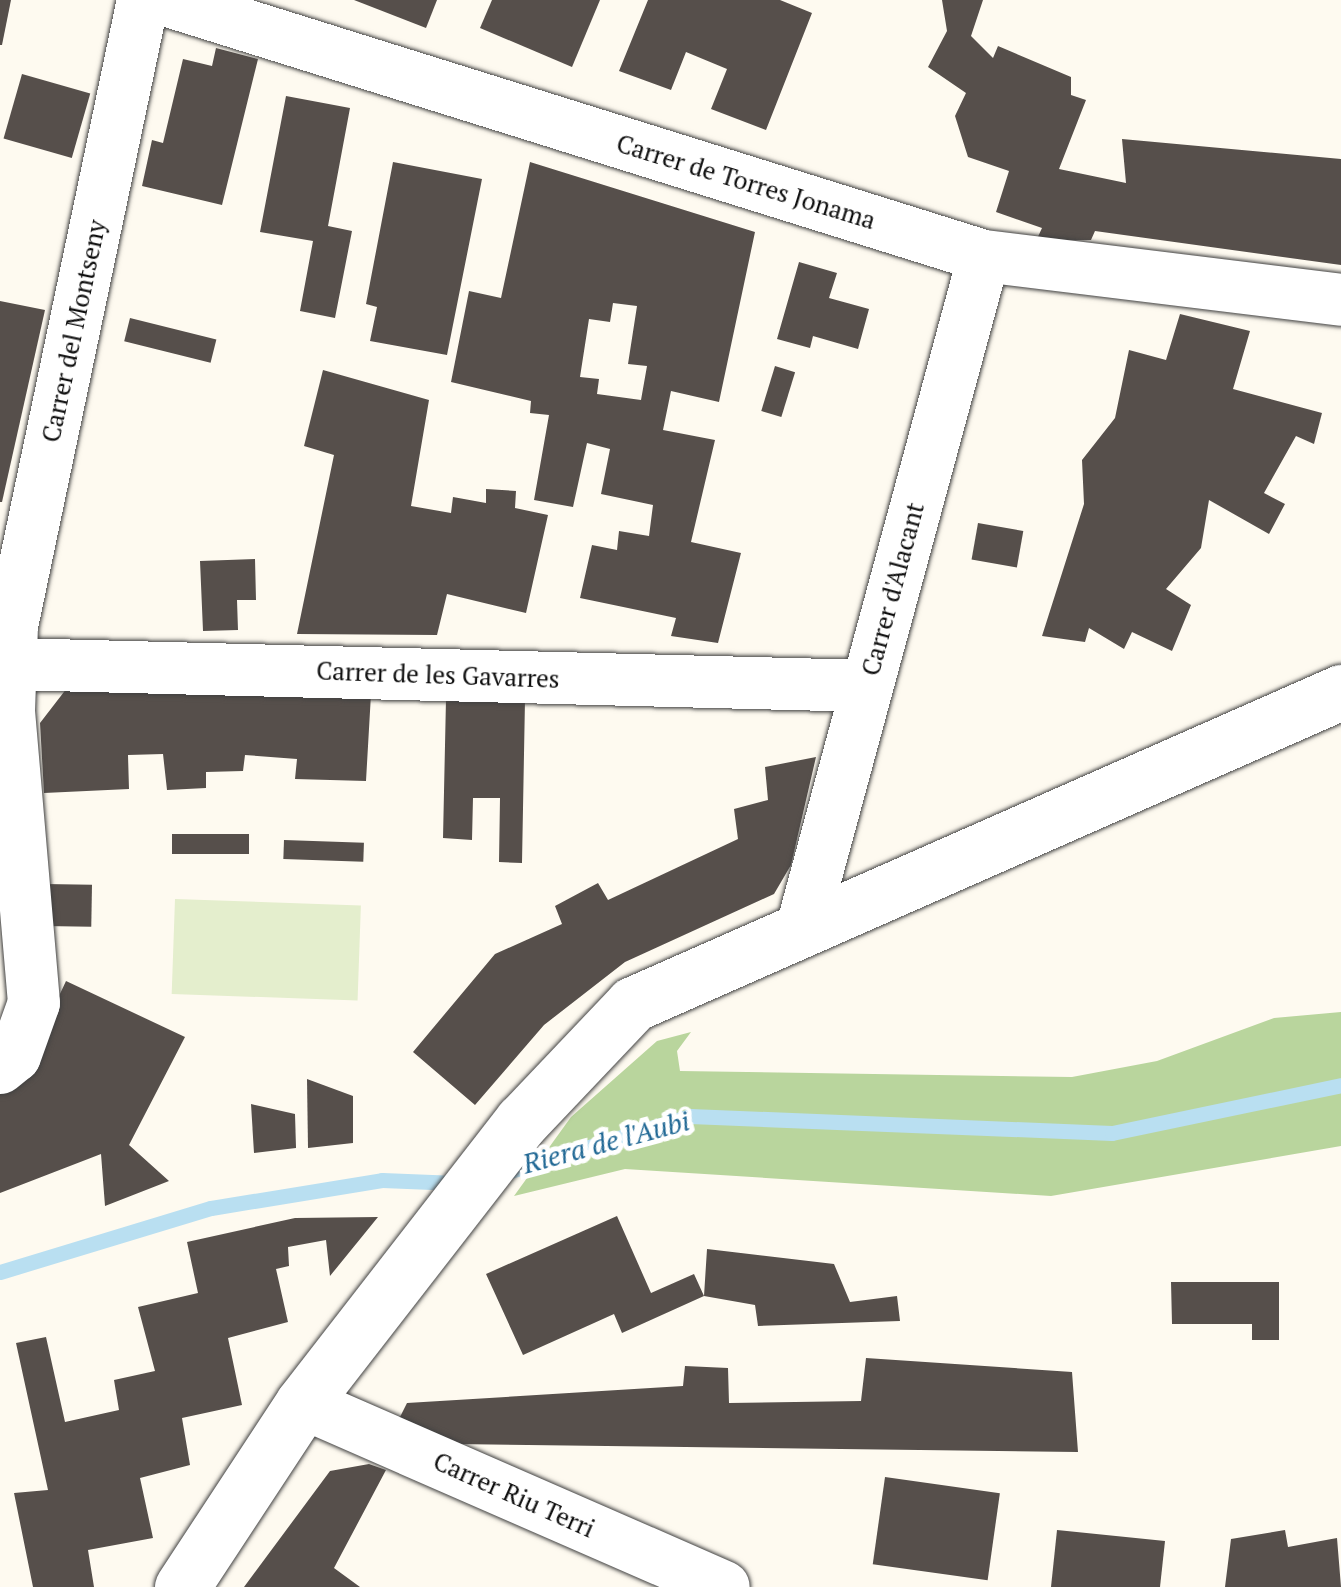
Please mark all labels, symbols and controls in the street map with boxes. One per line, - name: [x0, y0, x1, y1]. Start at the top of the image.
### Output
- street label: Carrer de Torres Jonama: [613, 128, 879, 236]
- street label: Carrer del Montseny: [36, 217, 112, 445]
- street label: Carrer d'Alacant: [855, 499, 931, 679]
- street label: Carrer de les Gavarres: [316, 656, 560, 694]
- water label: Riera de l'Aubi: [519, 1104, 693, 1180]
- street label: Carrer Riu Terri: [429, 1446, 599, 1544]

